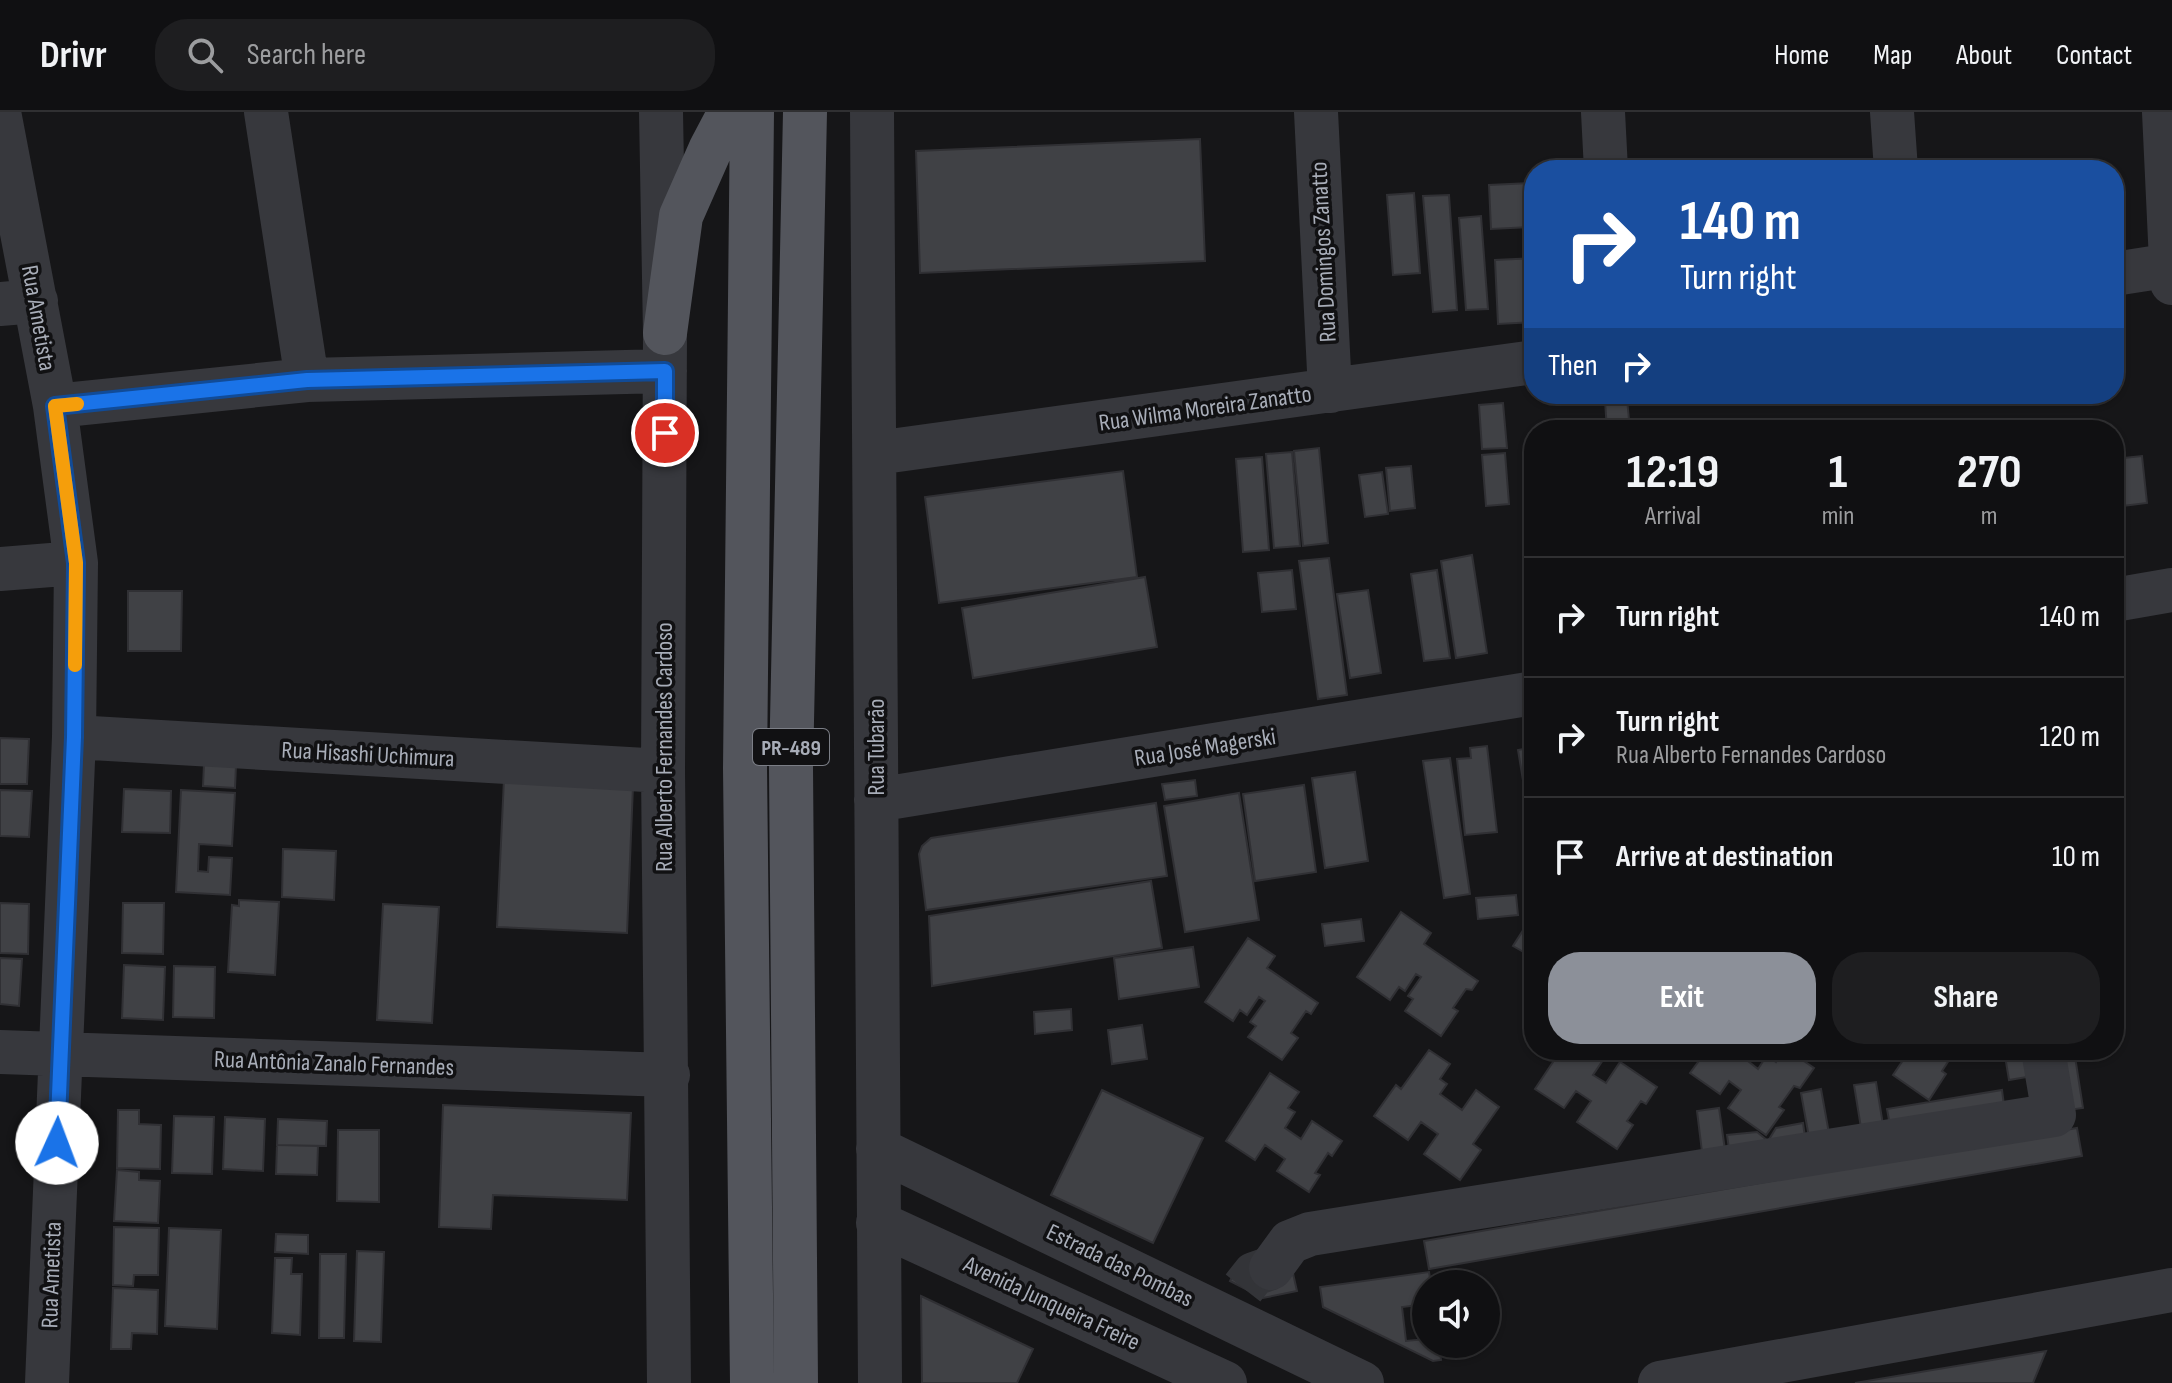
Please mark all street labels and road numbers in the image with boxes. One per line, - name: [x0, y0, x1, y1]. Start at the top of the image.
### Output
- street label: Rua Domingos Zanatto: [1304, 161, 1343, 343]
- street label: Rua Ametista: [15, 263, 62, 373]
- street label: Rua Wilma Moreira Zanatto: [1097, 379, 1313, 438]
- street label: Rua Alberto Fernandes Cardoso: [650, 622, 679, 872]
- street label: Rua Tubarão: [862, 698, 891, 796]
- street label: Rua José Magerski: [1132, 722, 1278, 773]
- road number: PR-489: [753, 729, 829, 765]
- street label: Rua Hisashi Uchimura: [281, 735, 455, 774]
- street label: Rua Antônia Zanalo Fernandes: [213, 1045, 455, 1082]
- street label: Estrada das Pombas: [1042, 1217, 1198, 1313]
- street label: Rua Ametista: [35, 1221, 68, 1329]
- street label: Avenida Junqueira Freire: [958, 1249, 1145, 1357]

